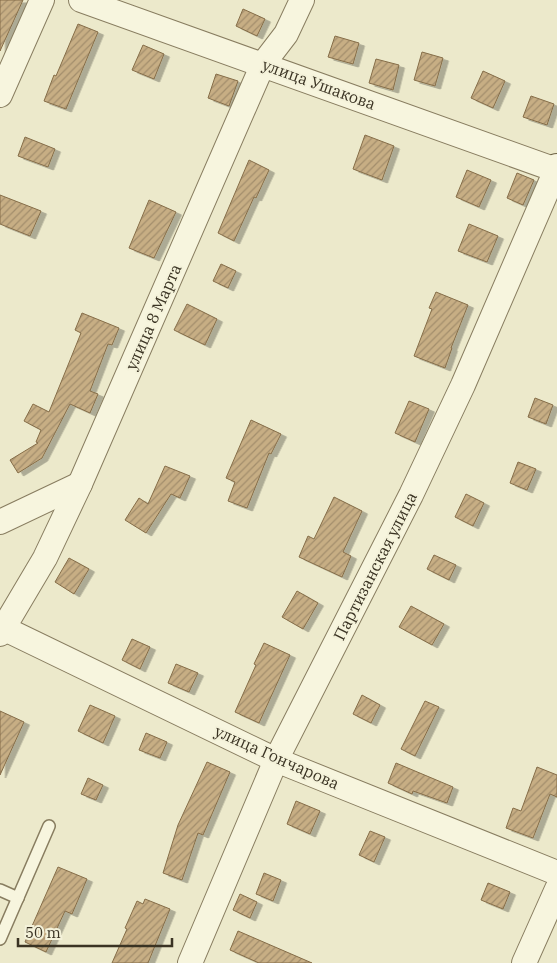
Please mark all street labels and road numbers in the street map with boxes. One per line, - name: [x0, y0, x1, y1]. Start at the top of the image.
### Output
- street label: улица Ушакова: [260, 54, 379, 114]
- street label: улица 8 Марта: [121, 261, 185, 373]
- street label: Партизанская улица: [329, 488, 421, 644]
- street label: улица Гончарова: [212, 721, 343, 794]

